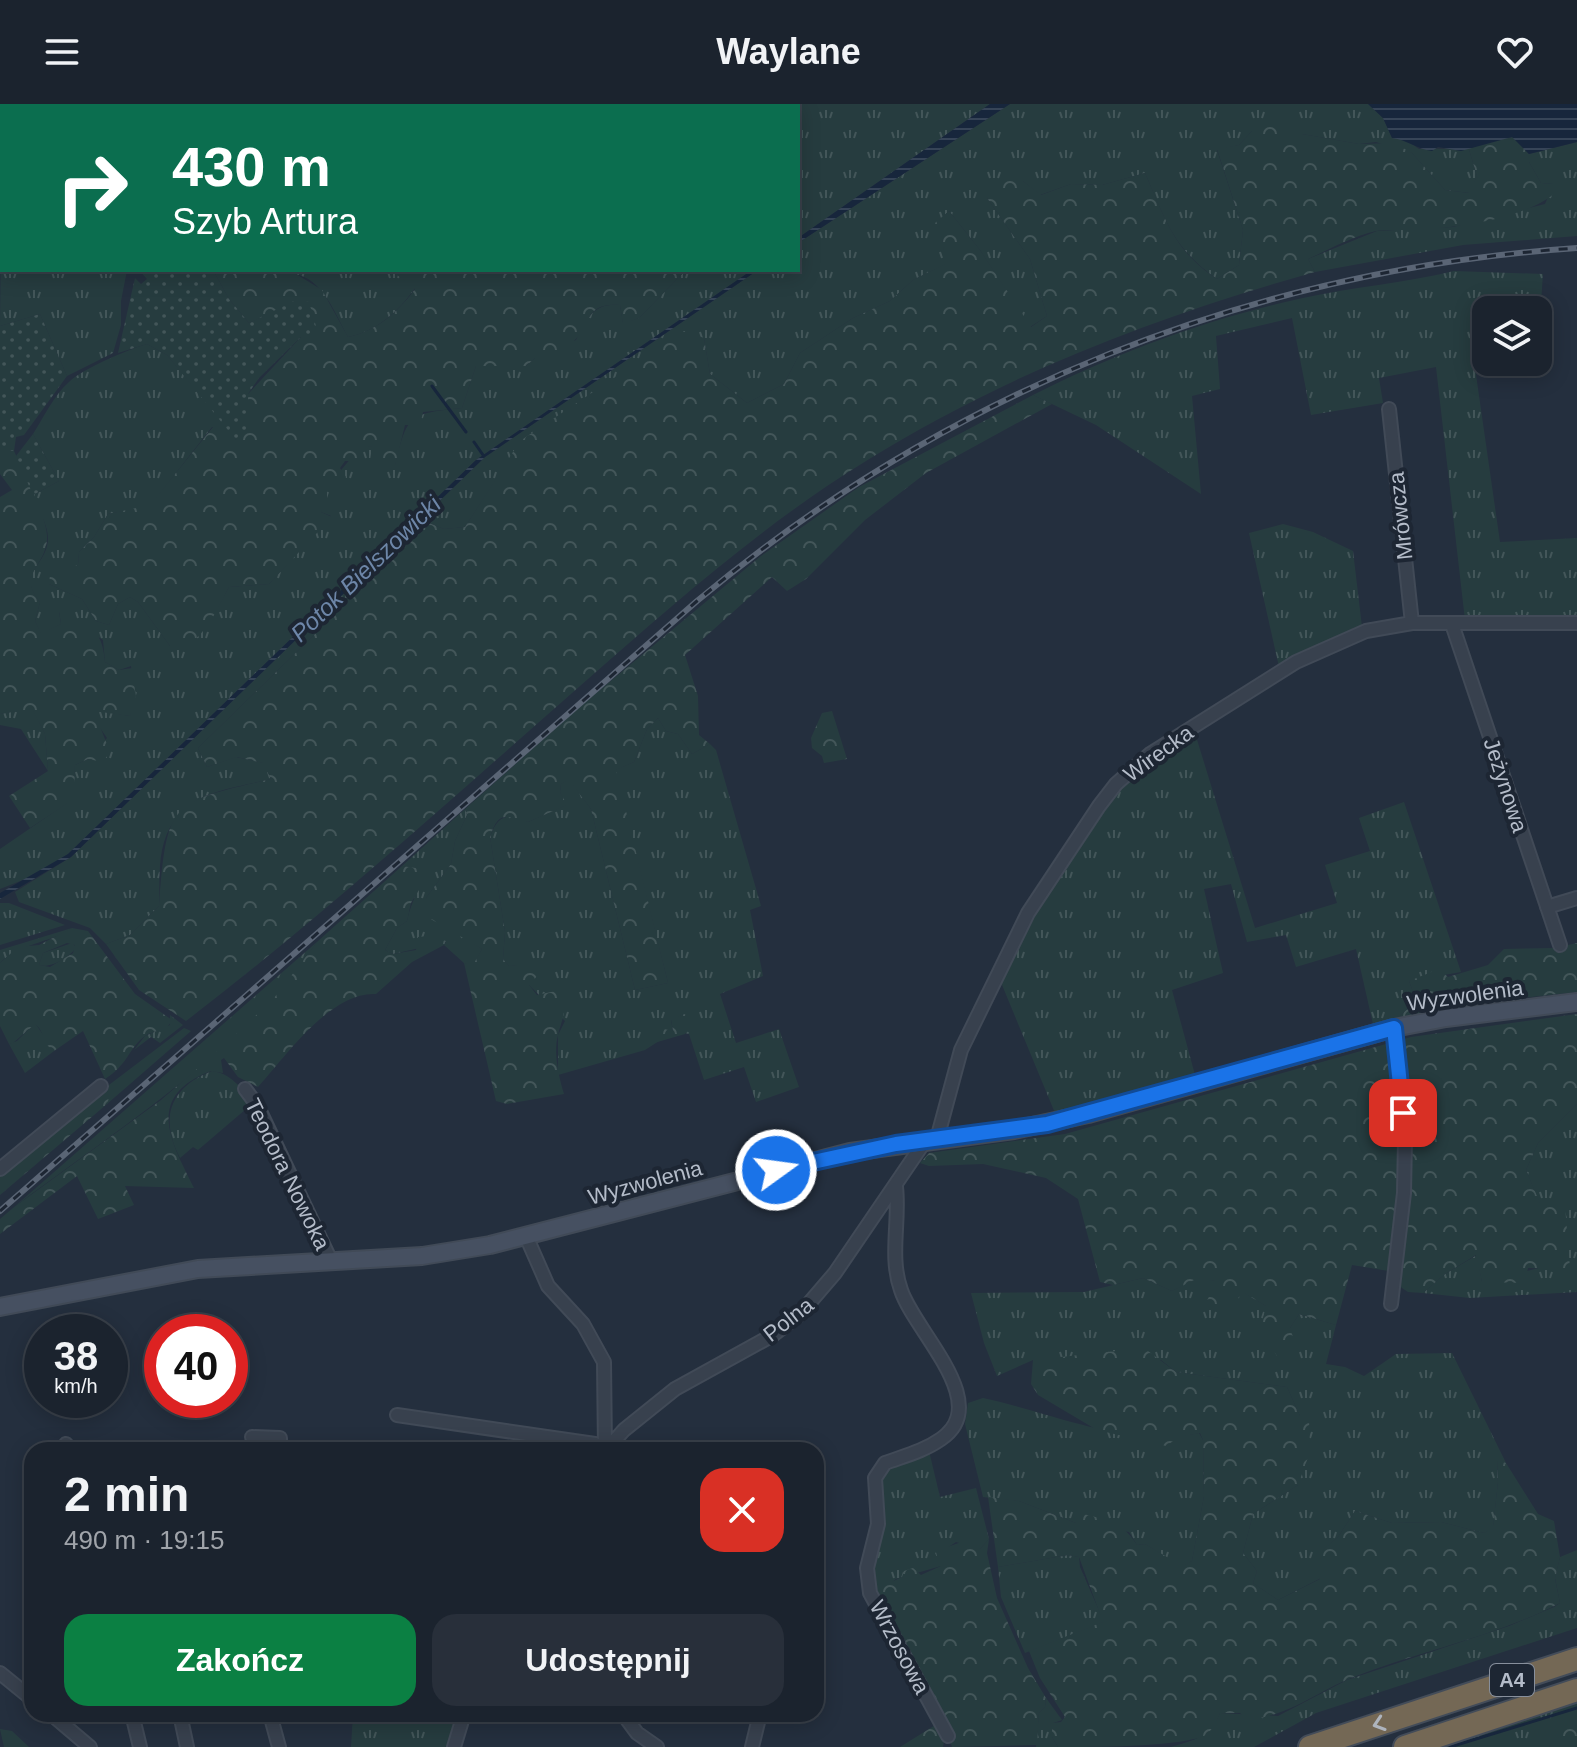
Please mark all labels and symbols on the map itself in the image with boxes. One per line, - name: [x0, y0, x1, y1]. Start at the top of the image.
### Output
- street label: Mrówcza: [1383, 470, 1418, 561]
- water label: Potok Bielszowicki: [285, 490, 447, 647]
- street label: Wirecka: [1119, 719, 1198, 787]
- street label: Jeżynowa: [1479, 735, 1533, 836]
- street label: Wyzwolenia: [1405, 975, 1526, 1016]
- pin: [1369, 1079, 1437, 1147]
- street label: Teodora Nowoka: [240, 1095, 335, 1255]
- position arrow: [734, 1128, 818, 1212]
- street label: Wyzwolenia: [585, 1155, 706, 1210]
- street label: Polna: [758, 1292, 819, 1347]
- speed limit sign: 40: [144, 1314, 248, 1418]
- street label: Wrzosowa: [865, 1596, 935, 1699]
- road number: A4: [1490, 1664, 1534, 1696]
- one-way arrow: [1373, 1715, 1387, 1731]

